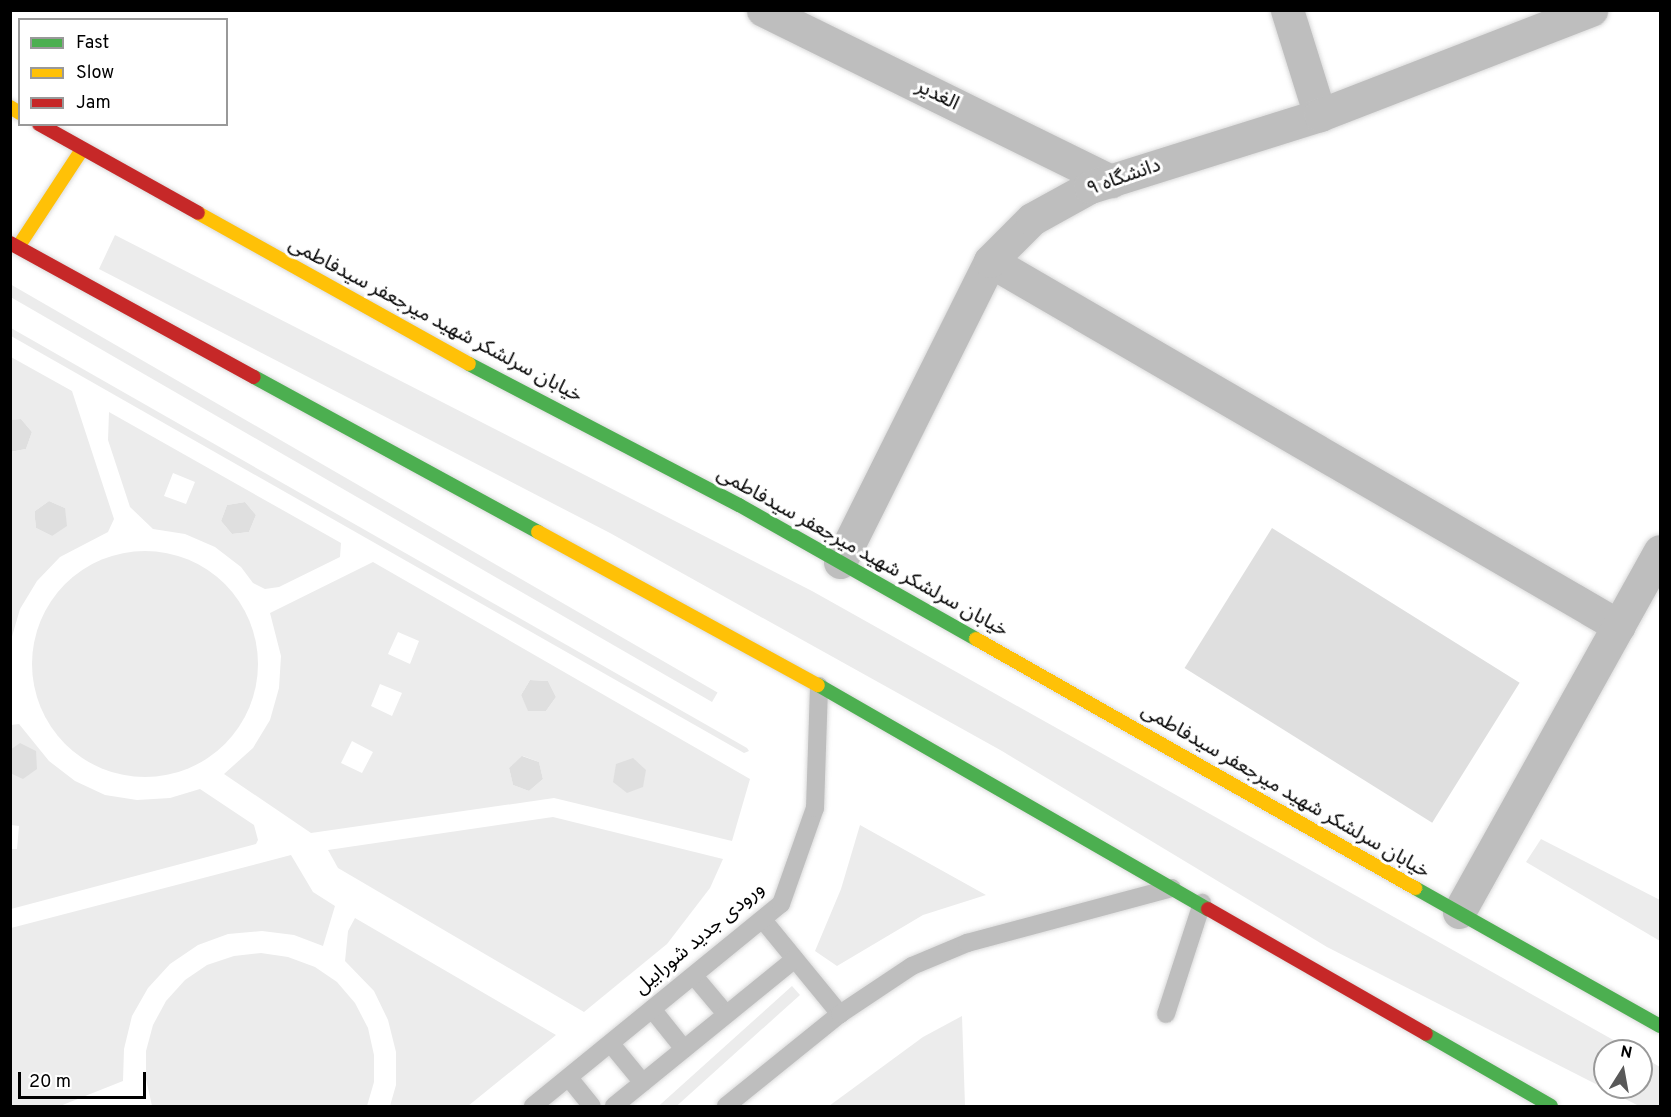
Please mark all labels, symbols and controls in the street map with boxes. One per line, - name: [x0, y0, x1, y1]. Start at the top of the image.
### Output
- legend: [18, 18, 228, 126]
- text: Fast: [76, 32, 109, 55]
- text: Slow: [76, 62, 114, 85]
- street label: الغدیر: [912, 75, 962, 117]
- text: Jam: [76, 92, 111, 115]
- street label: دانشگاه ۹: [1084, 154, 1164, 202]
- street label: خیابان سرلشکر شهید میرجعفر سیدفاطمی: [284, 233, 586, 409]
- street label: خیابان سرلشکر شهید میرجعفر سیدفاطمی: [712, 463, 1012, 643]
- street label: خیابان سرلشکر شهید میرجعفر سیدفاطمی: [1136, 699, 1434, 885]
- street label: ورودی جدید شورابیل: [630, 878, 770, 1000]
- north arrow: [1593, 1039, 1653, 1099]
- text: N: [1619, 1042, 1634, 1064]
- scale bar: [21, 1060, 148, 1098]
- text: 20 m: [29, 1071, 71, 1094]

